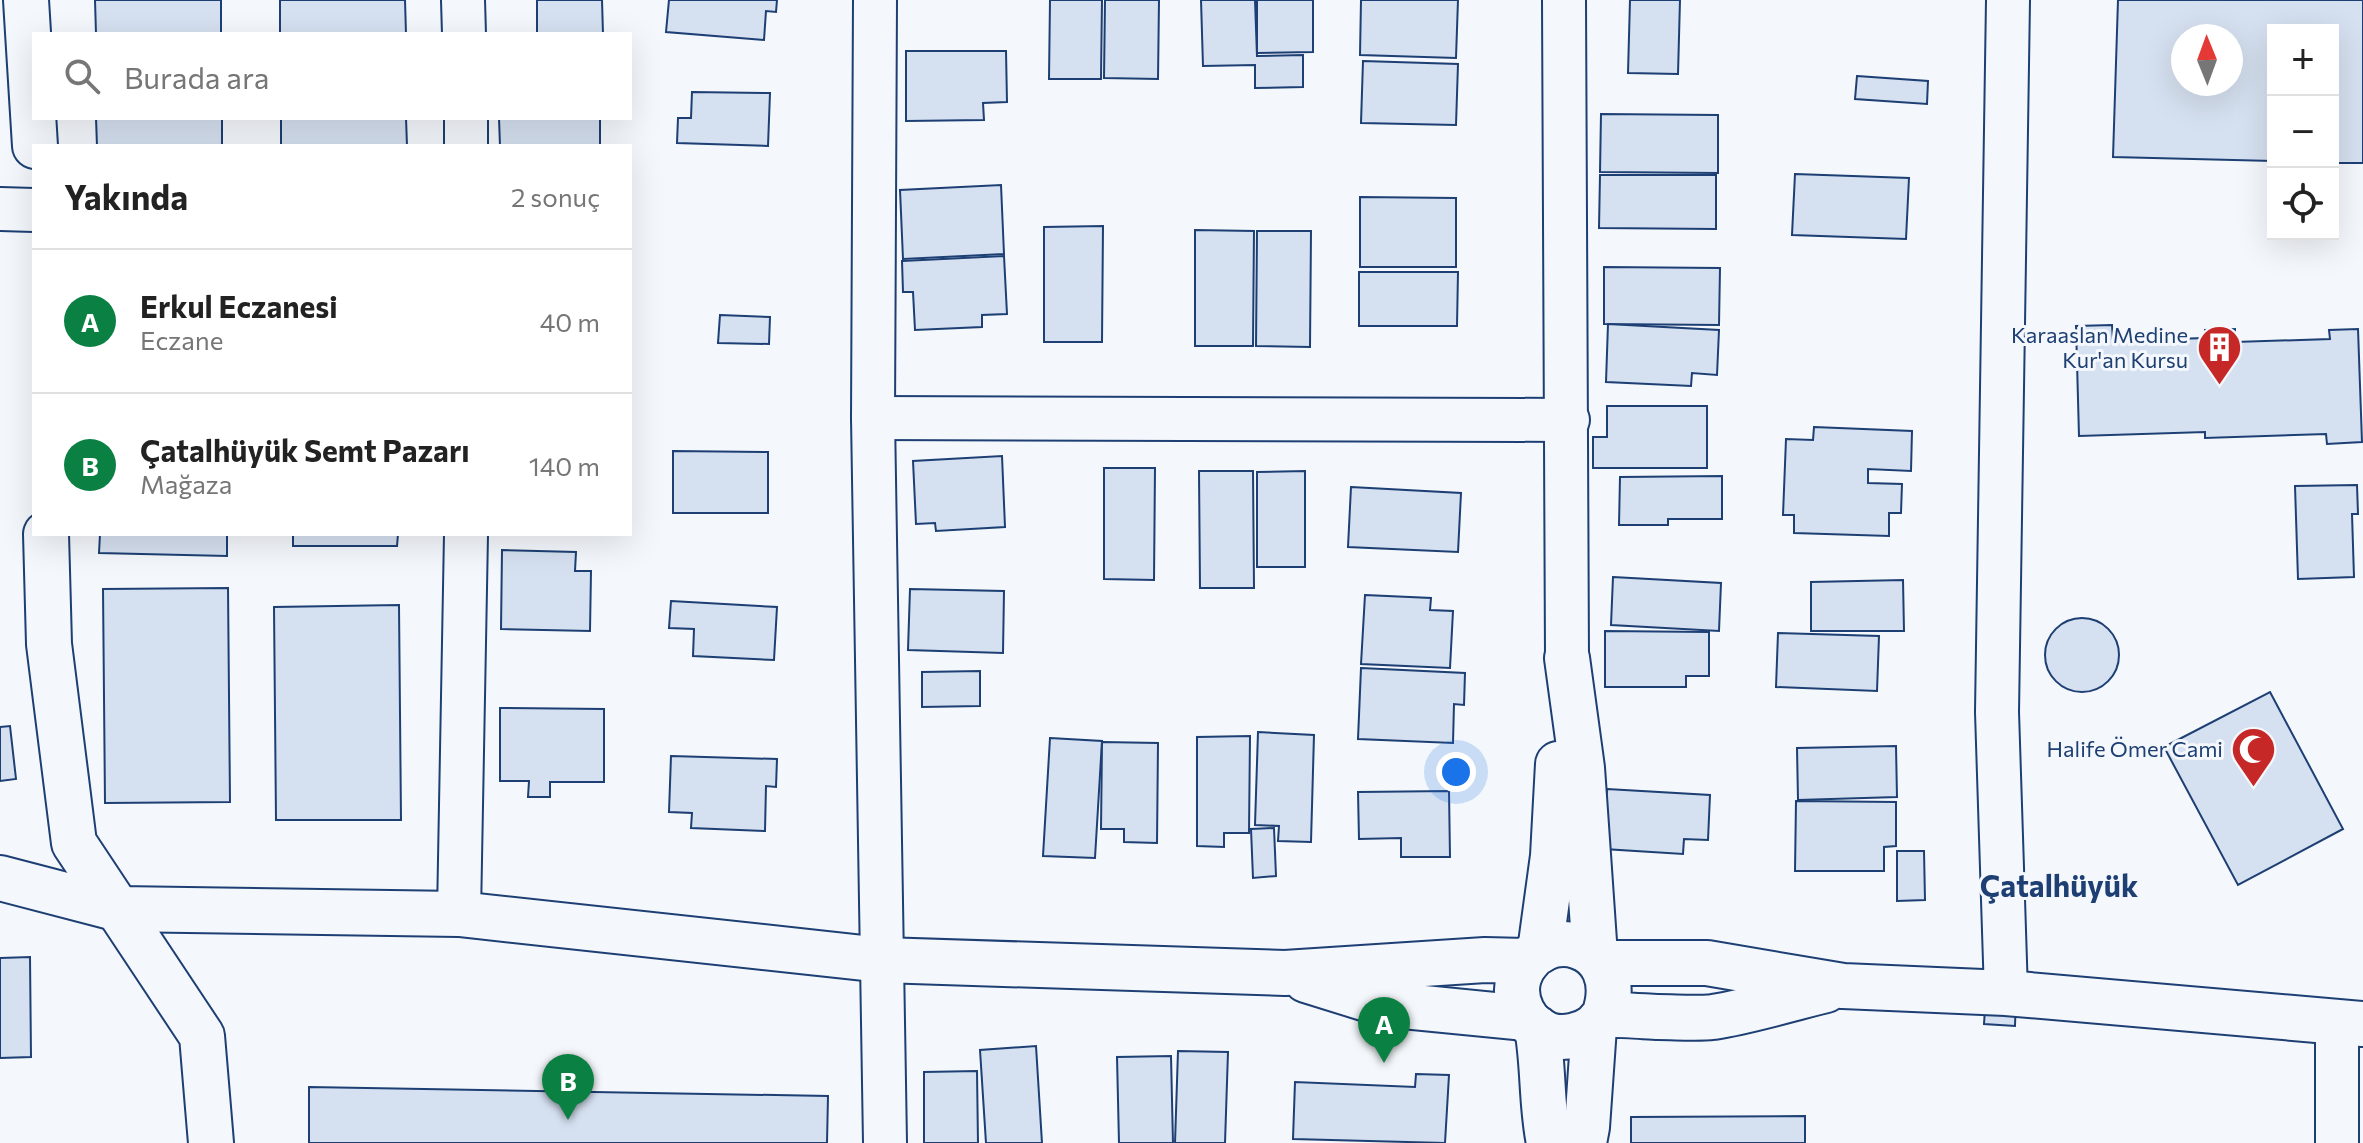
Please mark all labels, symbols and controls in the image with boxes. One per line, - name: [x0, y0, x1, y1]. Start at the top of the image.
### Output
- north arrow: [2171, 24, 2243, 96]
- map controls: [2267, 24, 2339, 240]
- button: +: [2267, 24, 2339, 96]
- search box: [32, 32, 632, 120]
- icon: search: [60, 54, 104, 98]
- text: Burada ara: [124, 58, 269, 95]
- button: −: [2267, 96, 2339, 168]
- button: locate: [2267, 168, 2339, 240]
- text: Yakında: [64, 175, 188, 217]
- text: 2 sonuç: [511, 181, 600, 212]
- text: Erkul Eczanesi: [140, 287, 338, 324]
- text: A: [81, 306, 99, 337]
- text: 40 m: [540, 306, 600, 337]
- place label: Karaaslan Medine Kur'an Kursu: [2011, 321, 2188, 373]
- text: Eczane: [140, 324, 223, 355]
- building icon: Karaaslan Medine Kur'an Kursu: [2195, 324, 2243, 387]
- text: Çatalhüyük Semt Pazarı: [140, 431, 470, 468]
- text: B: [81, 450, 99, 481]
- text: 140 m: [529, 450, 600, 481]
- text: Mağaza: [140, 468, 232, 499]
- mosque icon: Halife Ömer Cami: [2230, 725, 2278, 788]
- place label: Halife Ömer Cami: [2047, 735, 2223, 762]
- your location: [1436, 752, 1476, 792]
- district label: Çatalhüyük: [1980, 866, 2138, 904]
- pin: A: [1358, 997, 1410, 1063]
- pin: B: [542, 1054, 594, 1120]

